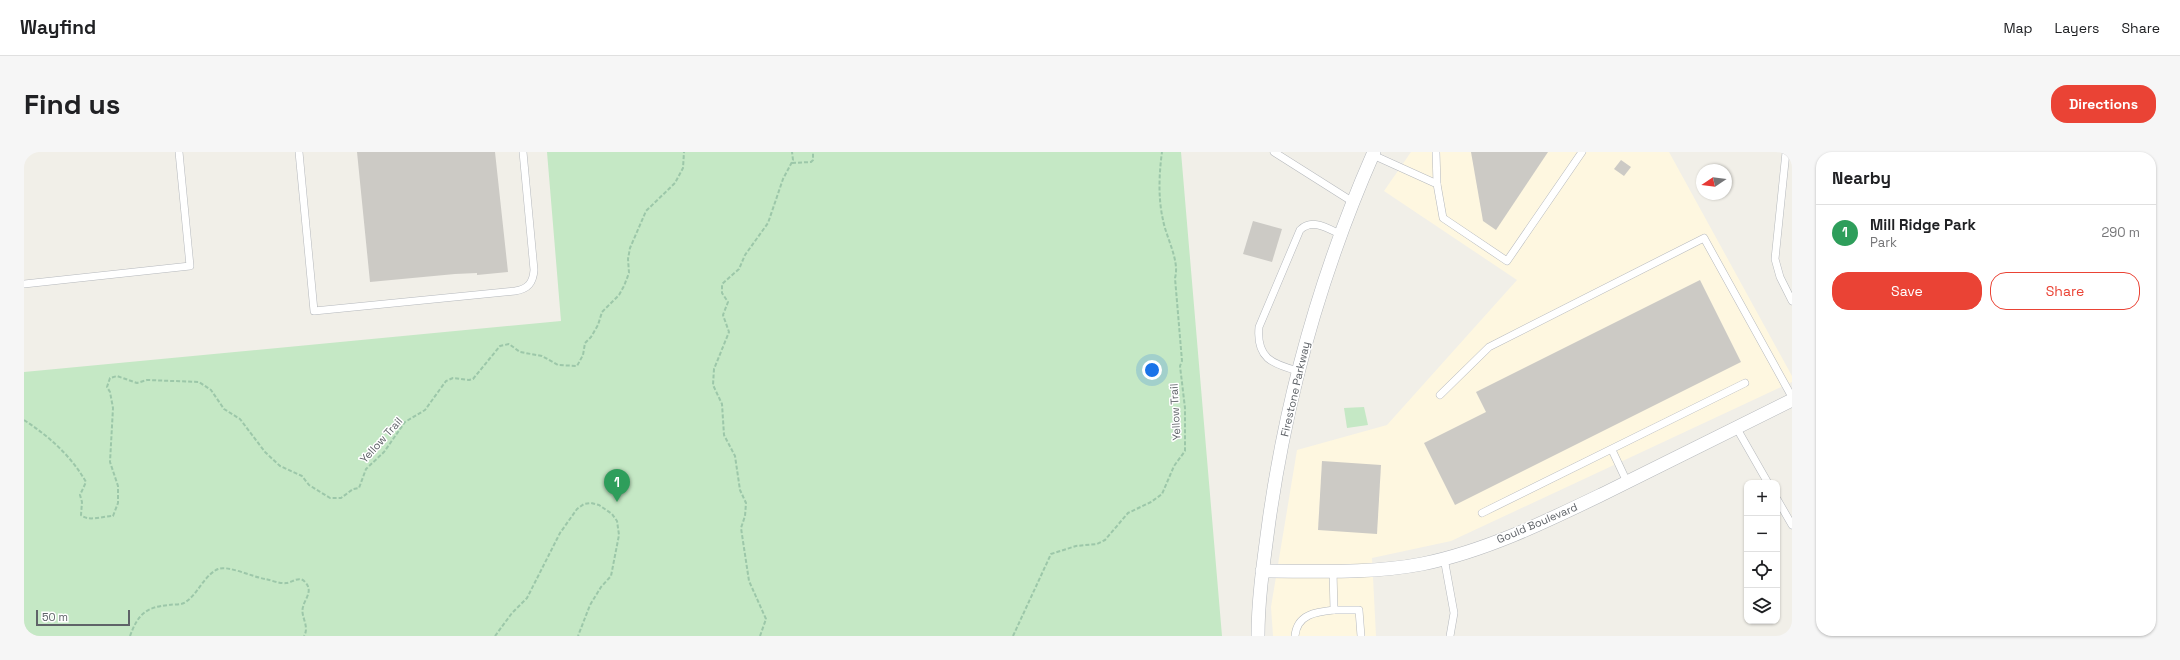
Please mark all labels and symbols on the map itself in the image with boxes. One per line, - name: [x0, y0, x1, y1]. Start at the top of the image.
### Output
- north arrow: [1696, 164, 1732, 200]
- street label: Firestone Parkway: [1277, 340, 1313, 438]
- your location: [1142, 360, 1162, 380]
- street label: Yellow Trail: [1167, 383, 1183, 441]
- street label: Yellow Trail: [357, 414, 405, 466]
- pin: 1: [604, 469, 630, 502]
- street label: Gould Boulevard: [1495, 500, 1579, 546]
- scale bar: [36, 608, 130, 627]

